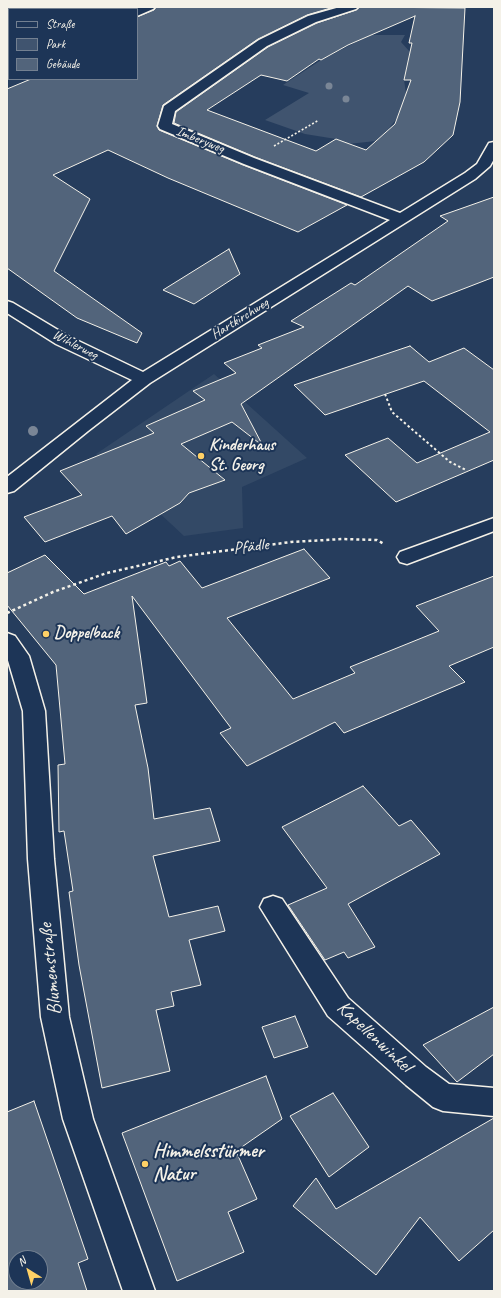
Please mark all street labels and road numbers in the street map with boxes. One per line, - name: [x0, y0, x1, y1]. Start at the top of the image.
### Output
- street label: Imberyweg: [173, 123, 227, 157]
- street label: Hartkirchweg: [208, 295, 272, 343]
- street label: Wihlerweg: [50, 327, 100, 363]
- street label: Pfädle: [232, 535, 270, 559]
- street label: Blumenstraße: [34, 922, 68, 1016]
- street label: Kapellenwinkel: [331, 996, 417, 1078]

